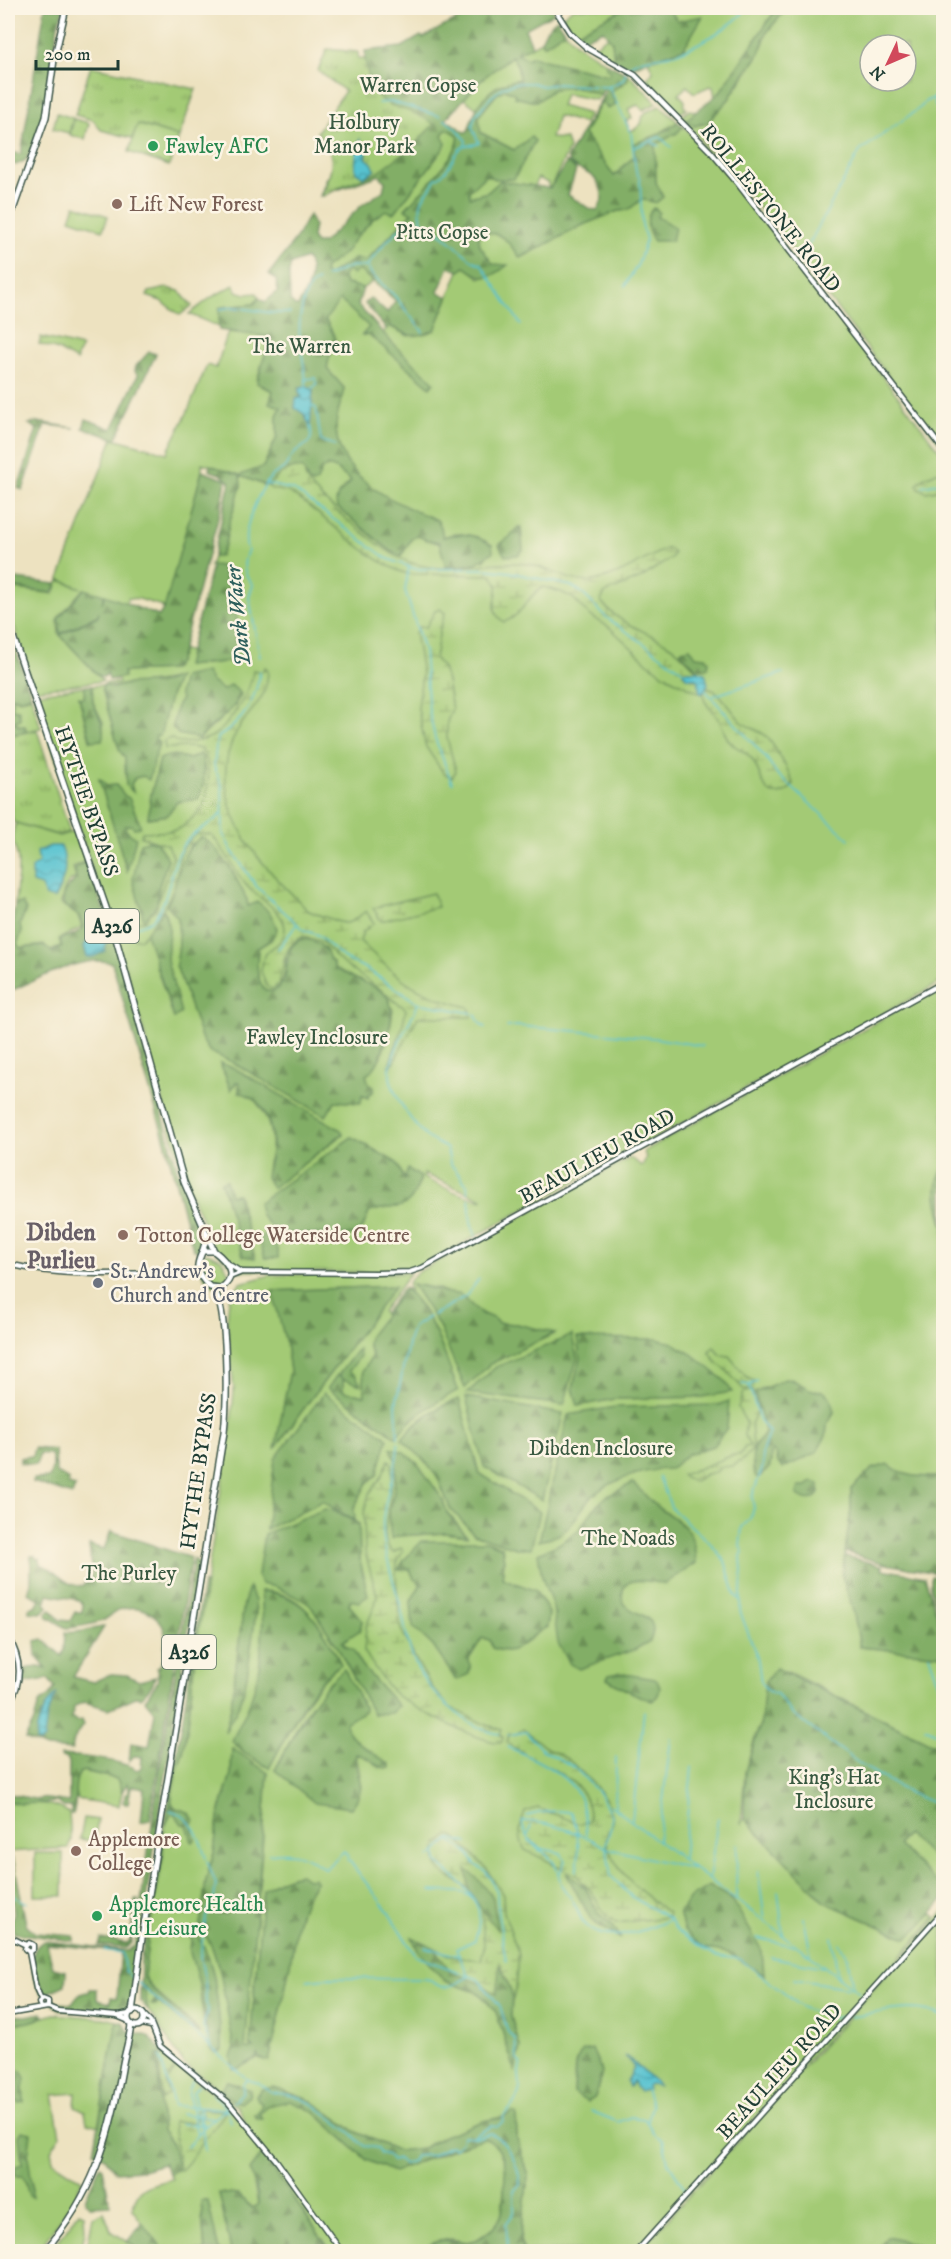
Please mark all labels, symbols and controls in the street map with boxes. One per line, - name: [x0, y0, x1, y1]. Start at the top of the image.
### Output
- scale bar: [36, 33, 118, 71]
- north arrow: [858, 33, 918, 93]
- text: 200 m: [45, 44, 91, 66]
- text: N: [866, 61, 890, 84]
- park label: Warren Copse: [358, 73, 477, 99]
- park label: Holbury Manor Park: [314, 110, 415, 160]
- street label: ROLLESTONE ROAD: [694, 119, 846, 298]
- place label: Fawley AFC: [165, 134, 269, 160]
- marker: Fawley AFC: [146, 139, 160, 153]
- place label: Lift New Forest: [129, 192, 264, 218]
- marker: Lift New Forest: [110, 197, 124, 211]
- park label: Pitts Copse: [396, 220, 489, 246]
- park label: The Warren: [249, 334, 351, 360]
- water label: Dark Water: [220, 562, 257, 668]
- street label: HYTHE BYPASS: [48, 722, 124, 880]
- road number: A326: [85, 909, 139, 943]
- park label: Fawley Inclosure: [246, 1025, 388, 1051]
- street label: BEAULIEU ROAD: [515, 1103, 680, 1210]
- district label: Dibden Purlieu: [26, 1218, 96, 1276]
- place label: Totton College Waterside Centre: [135, 1223, 410, 1249]
- marker: Totton College Waterside Centre: [116, 1228, 130, 1242]
- place label: St. Andrew's Church and Centre: [110, 1259, 269, 1309]
- marker: St. Andrew's Church and Centre: [91, 1276, 105, 1290]
- street label: HYTHE BYPASS: [175, 1391, 223, 1551]
- park label: Dibden Inclosure: [529, 1436, 673, 1462]
- park label: The Noads: [581, 1526, 675, 1552]
- park label: The Purley: [82, 1561, 178, 1587]
- road number: A326: [162, 1635, 216, 1669]
- park label: King's Hat Inclosure: [788, 1765, 880, 1815]
- place label: Applemore College: [88, 1827, 180, 1877]
- marker: Applemore College: [69, 1844, 83, 1858]
- place label: Applemore Health and Leisure: [109, 1892, 264, 1942]
- marker: Applemore Health and Leisure: [90, 1909, 104, 1923]
- street label: BEAULIEU ROAD: [712, 1998, 848, 2145]

